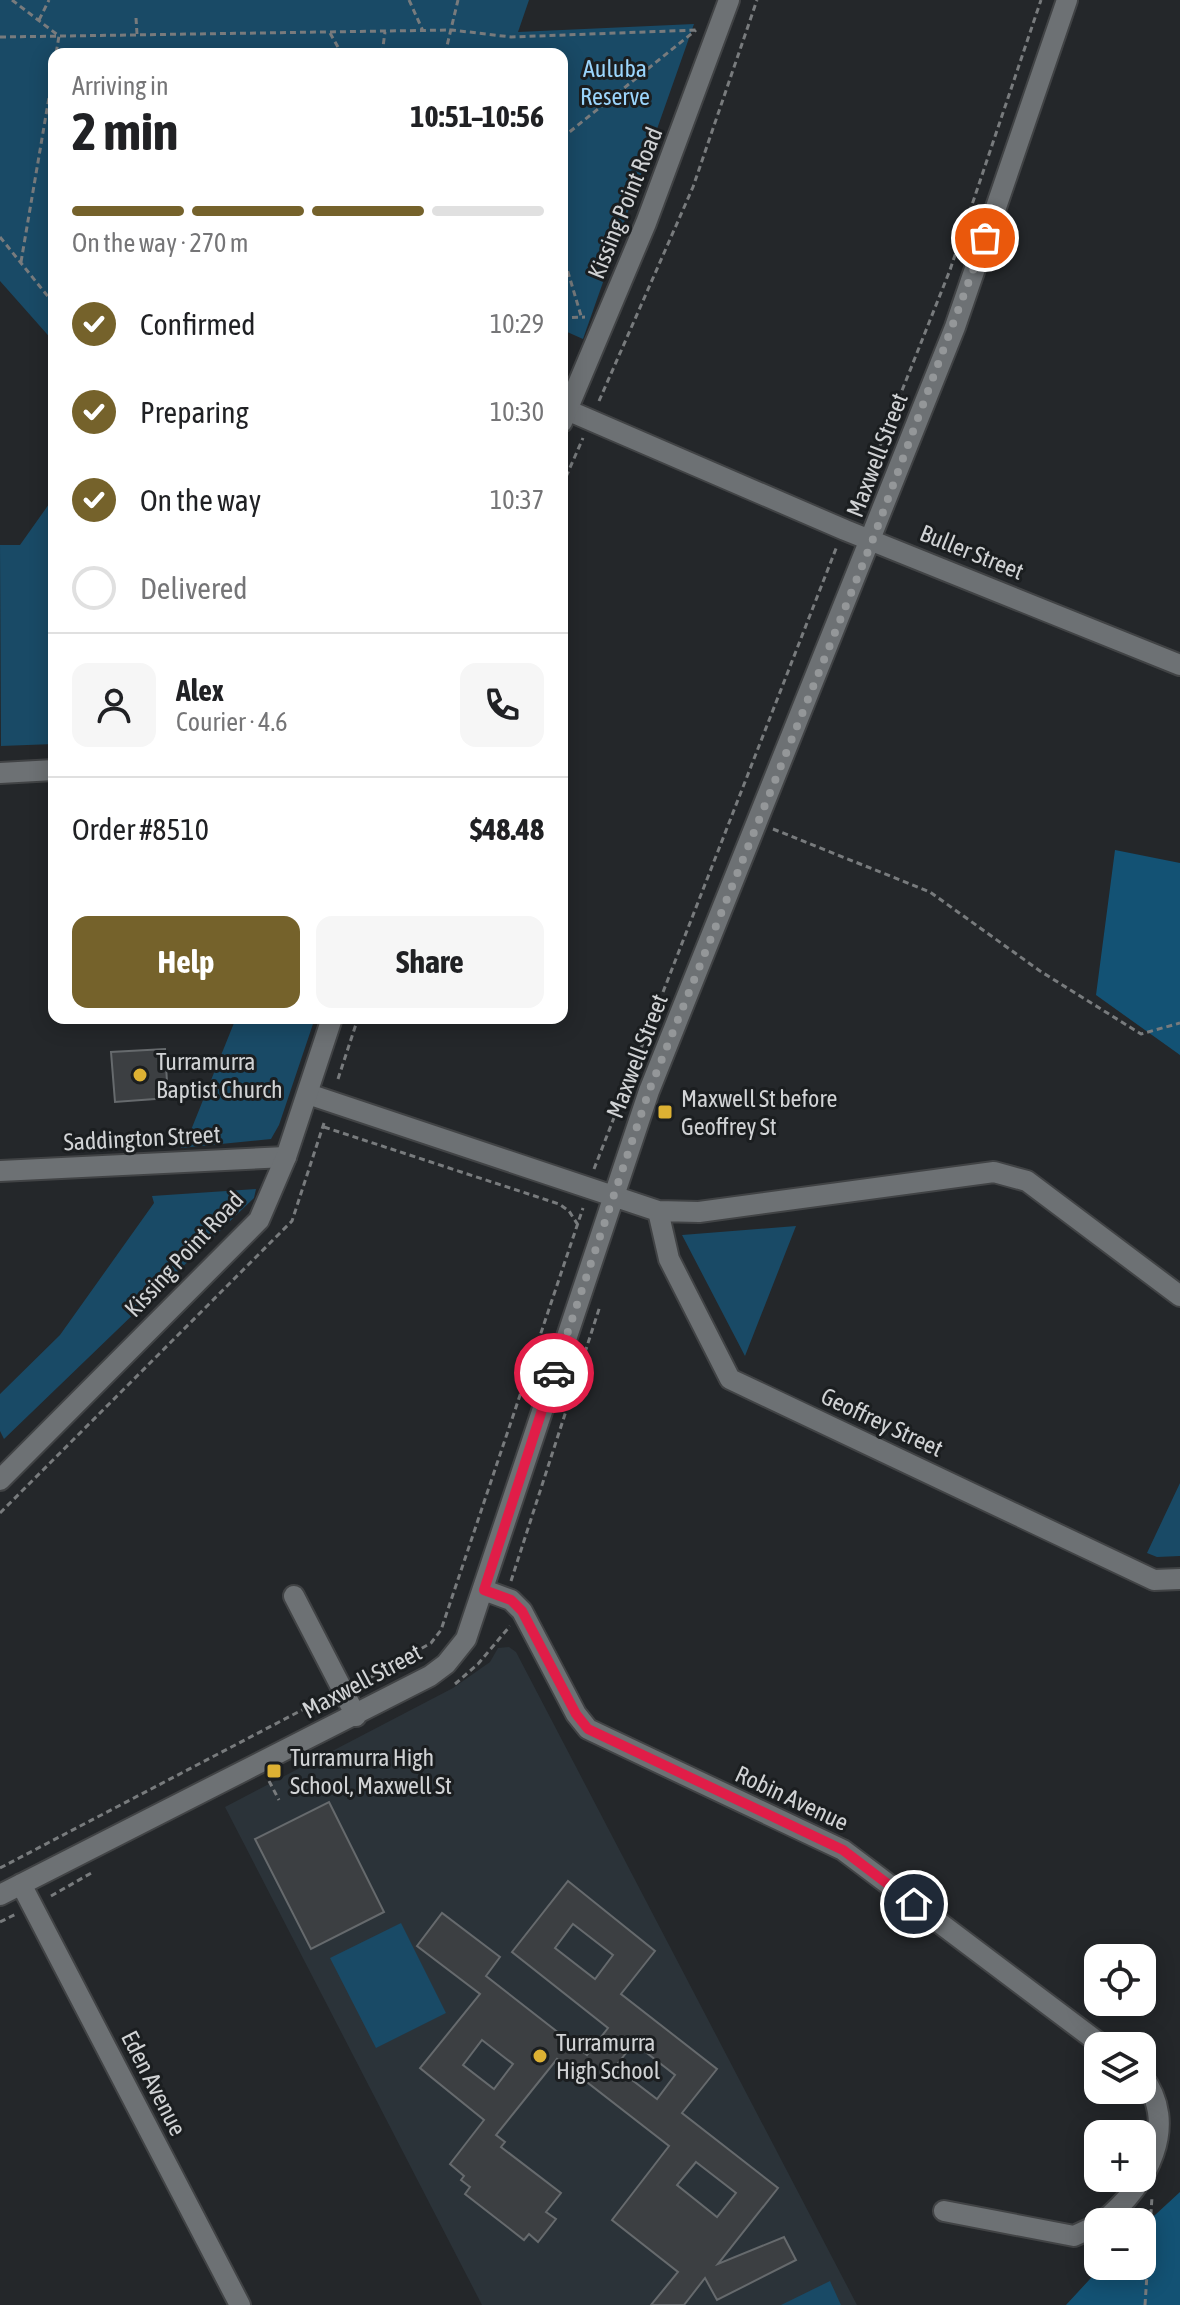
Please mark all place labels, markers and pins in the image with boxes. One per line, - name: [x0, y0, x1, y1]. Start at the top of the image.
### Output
- pin: [951, 204, 1019, 272]
- place label: Turramurra Baptist Church: [156, 1048, 283, 1103]
- marker: Turramurra Baptist Church: [131, 1066, 149, 1084]
- place label: Maxwell St before Geoffrey St: [681, 1085, 837, 1140]
- marker: Maxwell St before Geoffrey St: [656, 1103, 674, 1121]
- place label: Turramurra High School, Maxwell St: [290, 1744, 452, 1799]
- marker: Turramurra High School, Maxwell St: [265, 1762, 283, 1780]
- pin: [880, 1870, 948, 1938]
- place label: Turramurra High School: [556, 2029, 661, 2084]
- marker: Turramurra High School: [531, 2047, 549, 2065]

